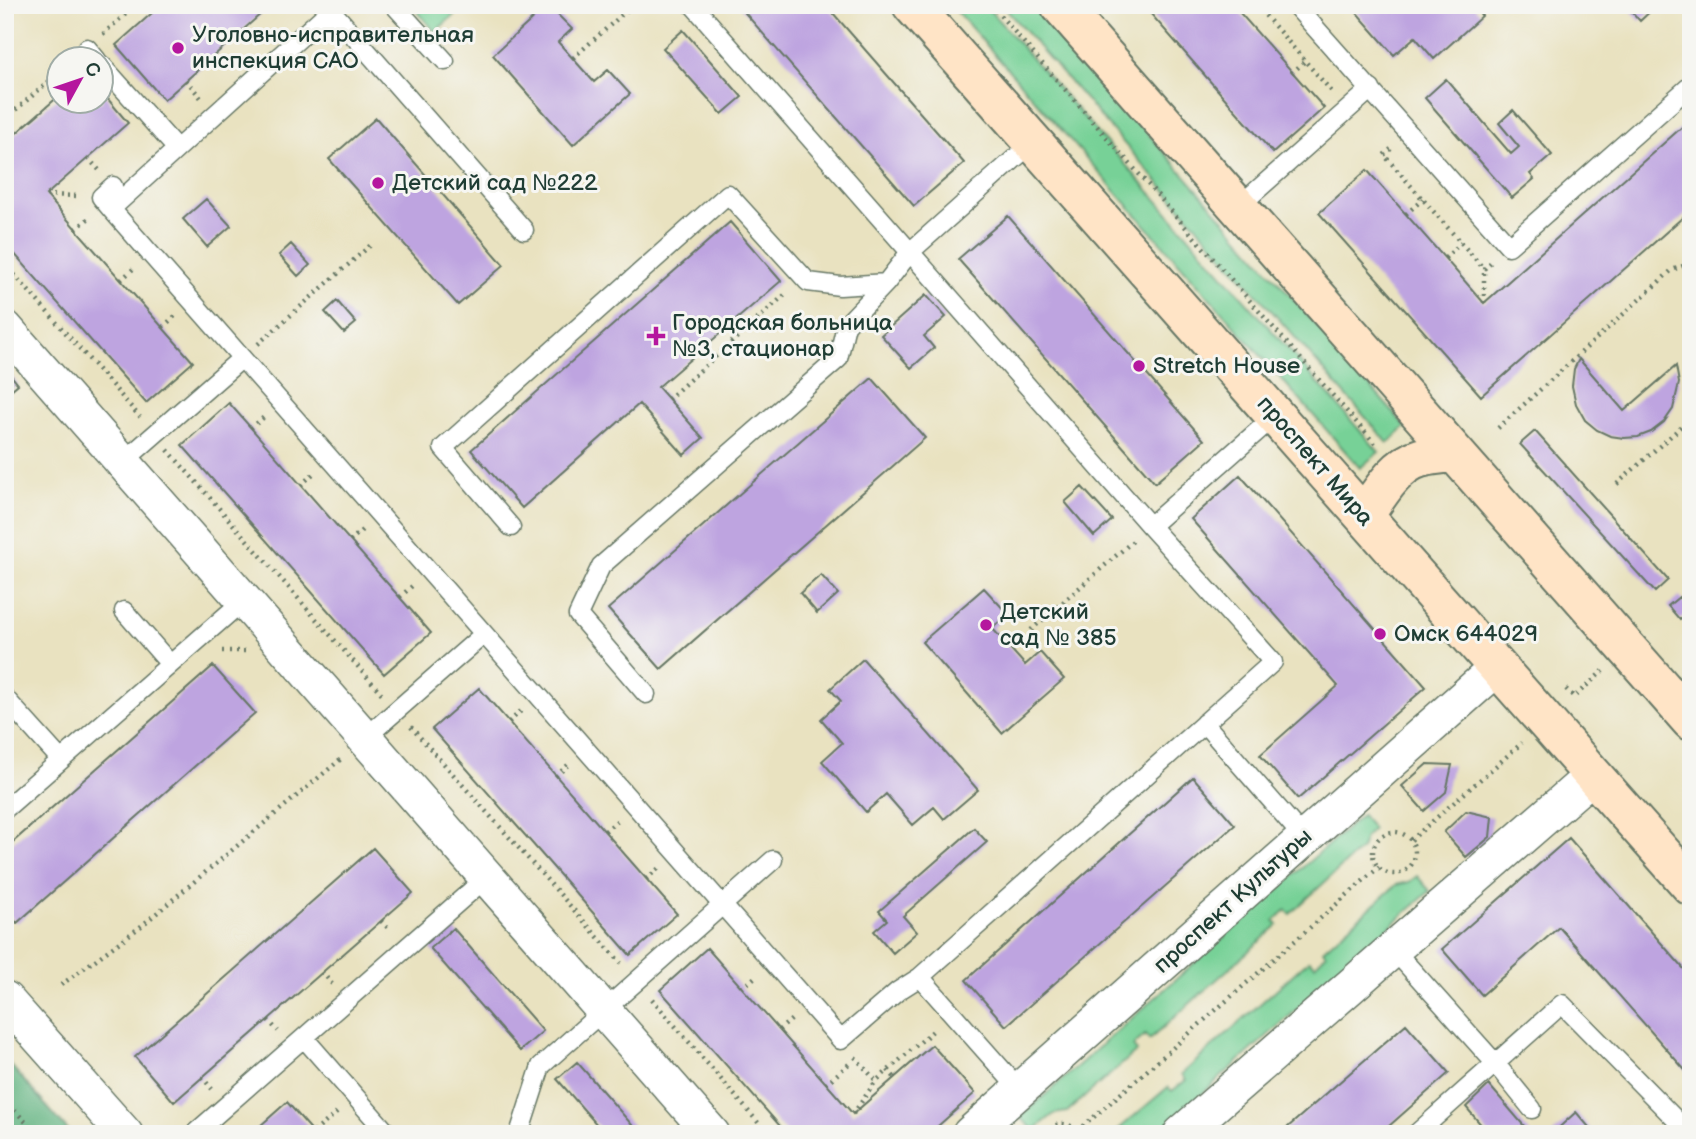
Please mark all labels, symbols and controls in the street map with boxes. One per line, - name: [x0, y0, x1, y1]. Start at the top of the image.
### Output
- place label: Уголовно-исправительная инспекция САО: [192, 21, 474, 75]
- marker: Уголовно-исправительная инспекция САО: [170, 40, 186, 56]
- north arrow: [46, 46, 116, 116]
- text: С: [79, 58, 105, 82]
- place label: Детский сад №222: [392, 169, 598, 197]
- marker: Детский сад №222: [370, 175, 386, 191]
- place label: Городская больница №3, стационар: [672, 309, 893, 363]
- marker: Городская больница №3, стационар: [646, 326, 666, 346]
- place label: Stretch House: [1153, 352, 1300, 380]
- marker: Stretch House: [1131, 358, 1147, 374]
- street label: проспект Мира: [1251, 390, 1379, 532]
- place label: Детский сад № 385: [1000, 598, 1117, 652]
- marker: Детский сад № 385: [978, 617, 994, 633]
- place label: Омск 644029: [1394, 620, 1538, 648]
- marker: Омск 644029: [1372, 626, 1388, 642]
- street label: проспект Культуры: [1148, 823, 1318, 979]

